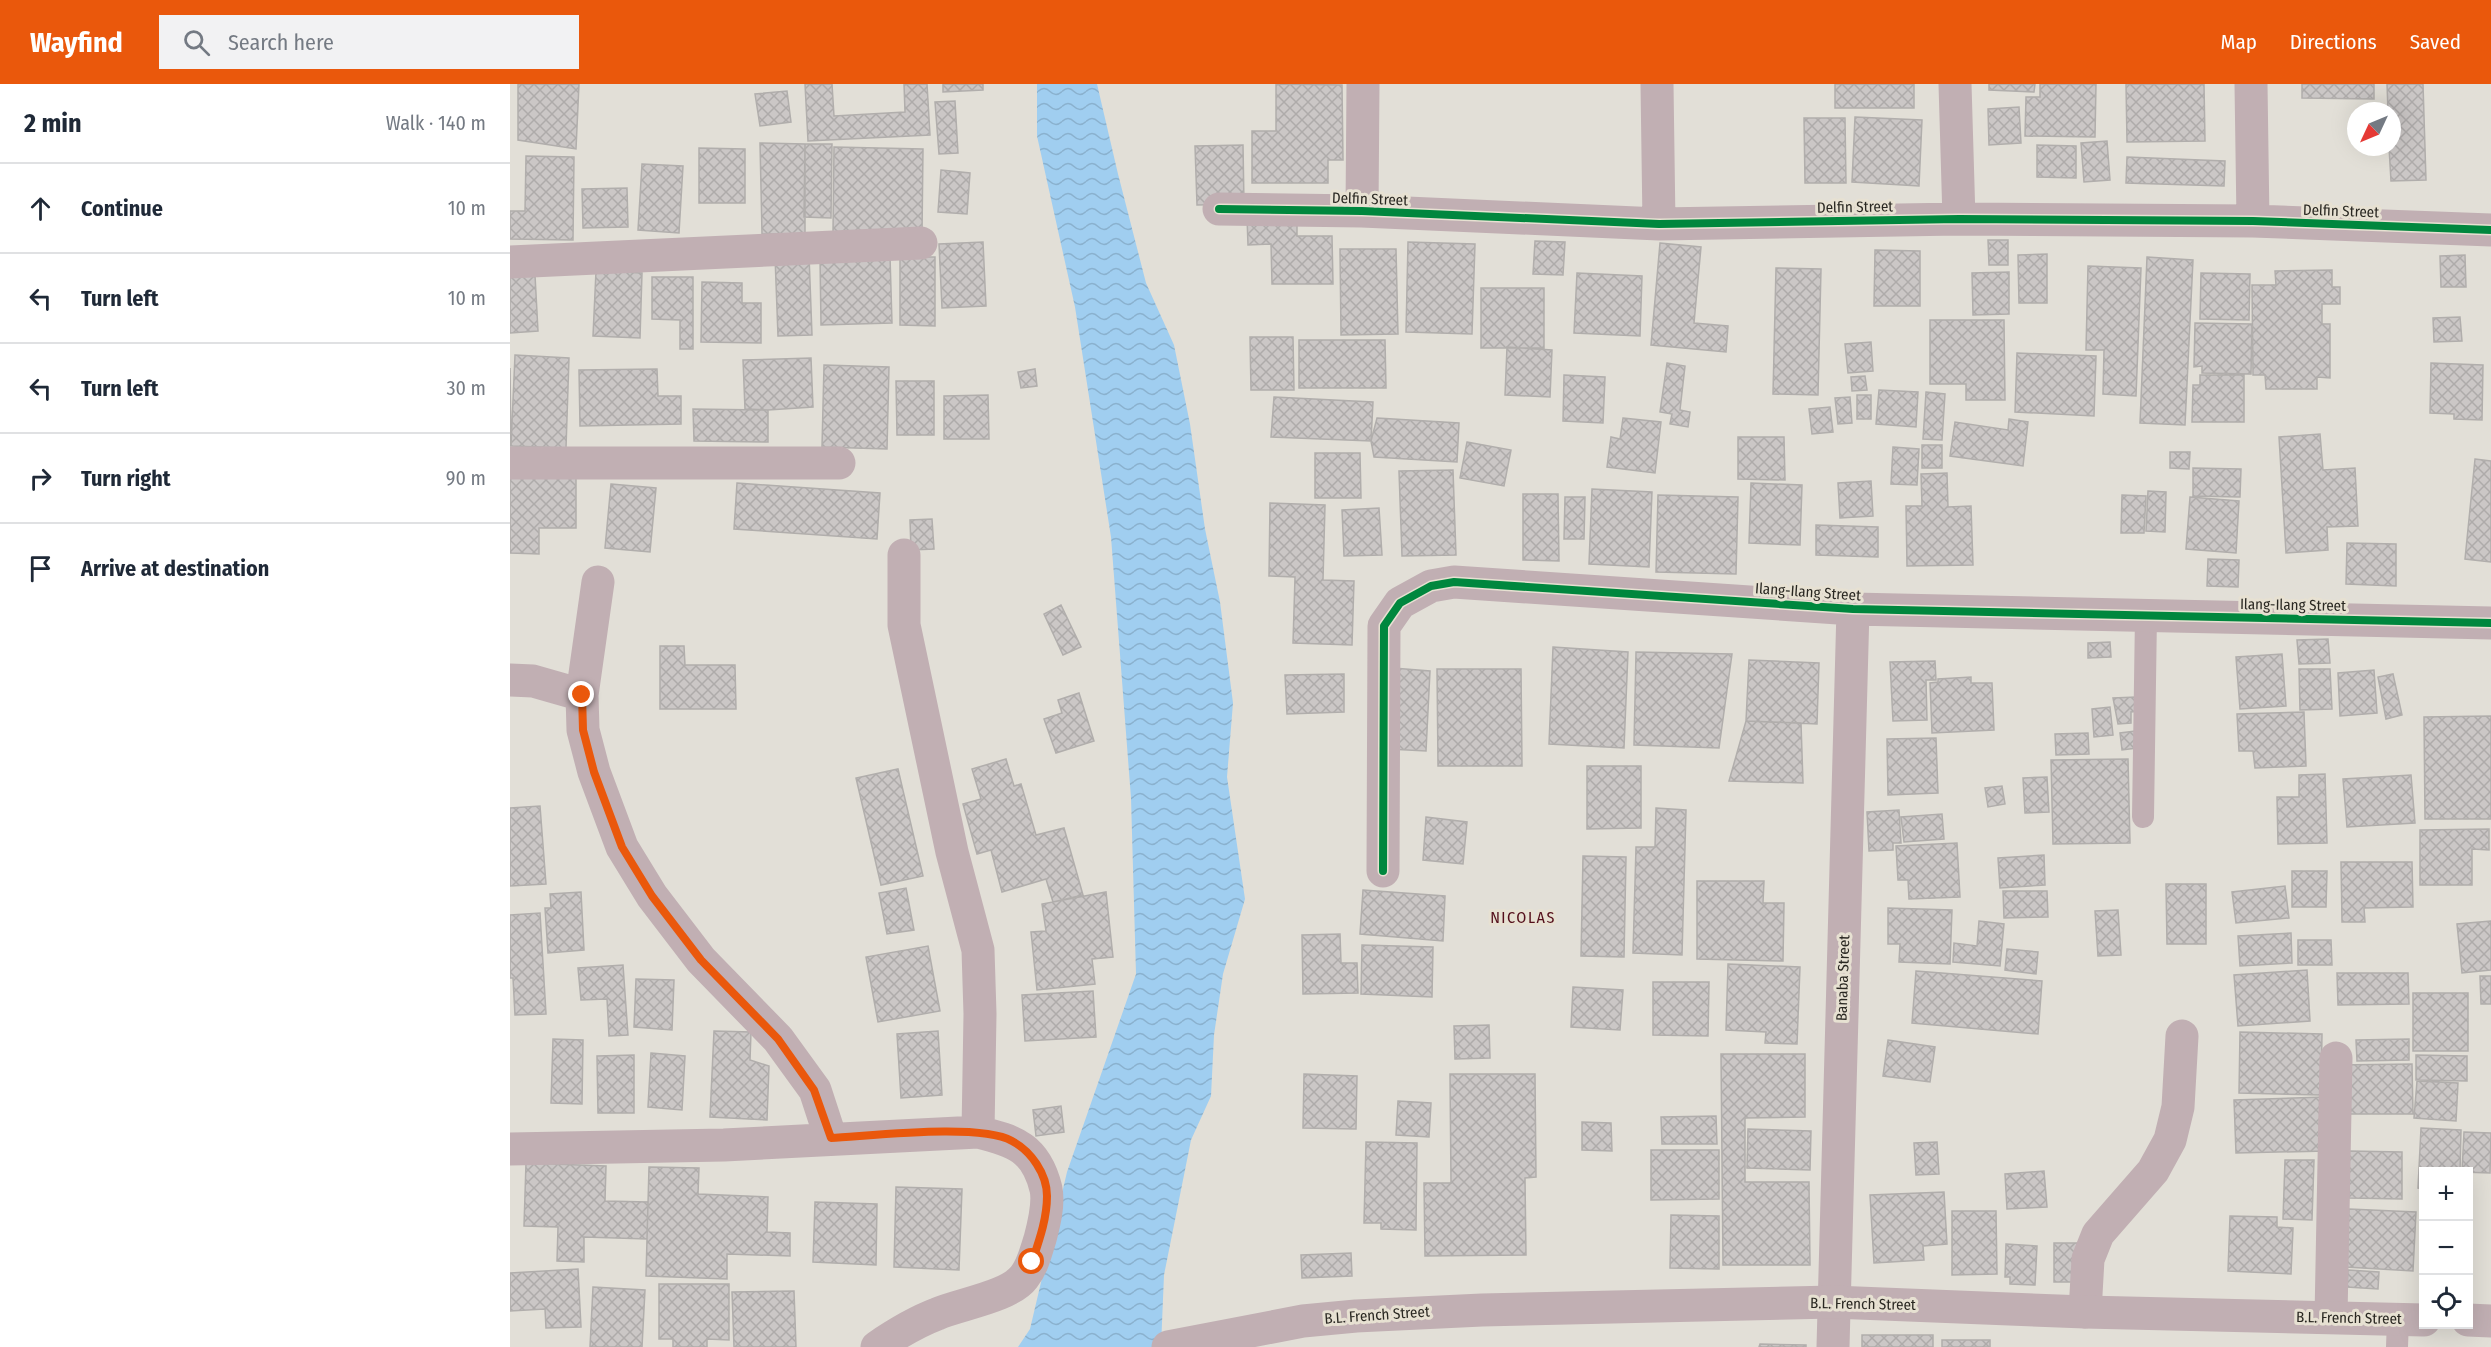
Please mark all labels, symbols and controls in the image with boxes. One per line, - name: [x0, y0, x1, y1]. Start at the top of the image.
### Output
- search box: [159, 15, 579, 69]
- text: Wayfind: [30, 26, 123, 59]
- icon: search: [180, 26, 213, 59]
- text: Search here: [228, 29, 334, 56]
- text: Map: [2220, 29, 2257, 55]
- text: Directions: [2290, 29, 2377, 55]
- text: Saved: [2410, 29, 2461, 55]
- north arrow: [2347, 102, 2401, 156]
- text: 2 min: [24, 108, 82, 139]
- text: Walk · 140 m: [386, 111, 486, 135]
- street label: Delfin Street: [1332, 189, 1409, 209]
- icon: ahead: [24, 192, 57, 225]
- text: Continue: [81, 195, 163, 222]
- text: 10 m: [448, 196, 486, 220]
- street label: Delfin Street: [1817, 197, 1893, 217]
- street label: Delfin Street: [2303, 201, 2380, 221]
- icon: left: [24, 282, 57, 315]
- text: Turn left: [81, 285, 159, 312]
- text: 10 m: [448, 286, 486, 310]
- icon: left: [24, 372, 57, 405]
- text: Turn left: [81, 375, 159, 402]
- text: 30 m: [446, 376, 486, 400]
- icon: right: [24, 462, 57, 495]
- text: Turn right: [81, 465, 170, 492]
- text: 90 m: [446, 466, 486, 490]
- icon: arrive: [24, 552, 57, 585]
- text: Arrive at destination: [81, 555, 269, 582]
- street label: Ilang-Ilang Street: [1754, 579, 1862, 605]
- street label: Ilang-Ilang Street: [2240, 595, 2346, 615]
- route end: [568, 681, 594, 707]
- district label: NICOLAS: [1490, 908, 1556, 927]
- street label: Banaba Street: [1832, 934, 1854, 1021]
- map controls: [2419, 1167, 2473, 1329]
- button: +: [2419, 1167, 2473, 1221]
- button: −: [2419, 1221, 2473, 1275]
- route start: [1018, 1248, 1044, 1274]
- button: locate: [2419, 1275, 2473, 1329]
- street label: B.L. French Street: [1810, 1294, 1916, 1314]
- street label: B.L. French Street: [1324, 1302, 1430, 1328]
- street label: B.L. French Street: [2296, 1308, 2402, 1328]

